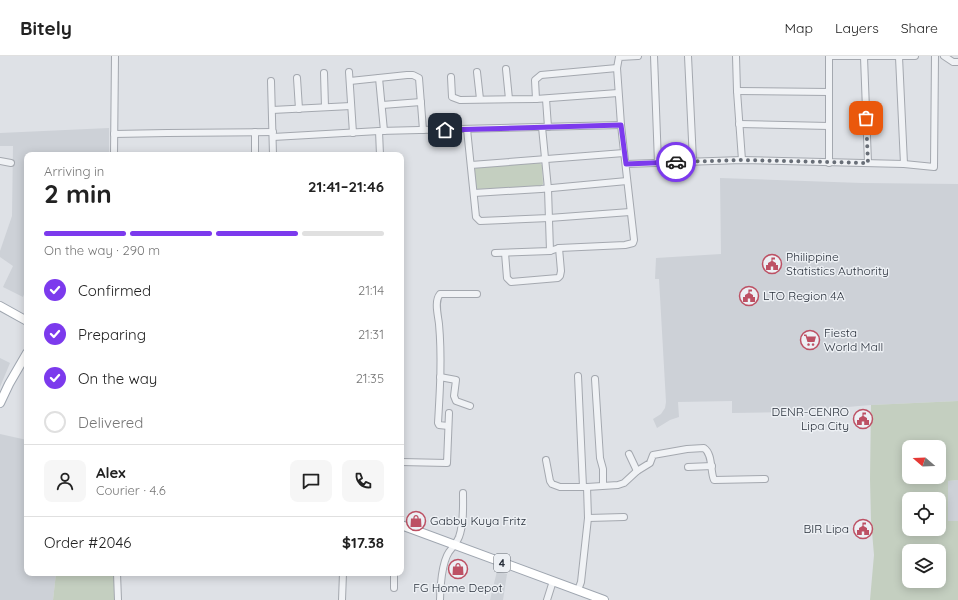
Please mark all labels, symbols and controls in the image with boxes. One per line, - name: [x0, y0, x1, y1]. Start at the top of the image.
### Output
- text: Bitely: [20, 16, 72, 40]
- text: Map: [784, 19, 813, 37]
- text: Layers: [835, 19, 879, 37]
- text: Share: [901, 19, 938, 37]
- pin: [849, 101, 883, 135]
- icon: bag: [855, 107, 877, 129]
- pin: [428, 113, 462, 147]
- icon: home: [434, 119, 456, 141]
- courier: [656, 142, 696, 182]
- icon: car: [665, 151, 687, 173]
- text: Arriving in: [44, 163, 104, 179]
- text: 2 min: [44, 177, 112, 210]
- text: 21:41–21:46: [308, 177, 384, 196]
- text: On the way · 290 m: [44, 242, 160, 258]
- place label: Philippine Statistics Authority: [786, 249, 889, 278]
- public building icon: Philippine Statistics Authority: [761, 253, 783, 275]
- icon: check: [44, 279, 66, 301]
- text: Confirmed: [78, 281, 151, 300]
- text: 21:14: [358, 282, 384, 298]
- public building icon: LTO Region 4A: [738, 285, 760, 307]
- place label: LTO Region 4A: [763, 288, 845, 303]
- icon: check: [44, 323, 66, 345]
- text: Preparing: [78, 325, 146, 344]
- place label: Fiesta World Mall: [824, 325, 883, 354]
- text: 21:31: [358, 326, 384, 342]
- supermarket icon: Fiesta World Mall: [799, 329, 821, 351]
- icon: check: [44, 367, 66, 389]
- text: On the way: [78, 369, 157, 388]
- text: 21:35: [356, 370, 384, 386]
- place label: DENR-CENRO Lipa City: [772, 404, 849, 433]
- public building icon: DENR-CENRO Lipa City: [852, 408, 874, 430]
- text: Delivered: [78, 413, 143, 432]
- north arrow: [902, 440, 946, 484]
- map controls: [902, 440, 946, 588]
- button: person: [44, 460, 86, 502]
- button: chat: [290, 460, 332, 502]
- button: phone: [342, 460, 384, 502]
- text: Alex: [96, 463, 126, 482]
- text: Courier · 4.6: [96, 482, 166, 498]
- button: locate: [902, 492, 946, 536]
- shop icon: Gabby Kuya Fritz: [405, 510, 427, 532]
- place label: Gabby Kuya Fritz: [430, 513, 527, 528]
- public building icon: BIR Lipa: [852, 518, 874, 540]
- place label: BIR Lipa: [803, 521, 849, 536]
- text: Order #2046: [44, 533, 131, 552]
- text: $17.38: [342, 533, 384, 552]
- button: layers: [902, 544, 946, 588]
- road number: 4: [494, 554, 510, 572]
- shop icon: FG Home Depot: [447, 558, 469, 580]
- place label: FG Home Depot: [413, 580, 503, 595]

